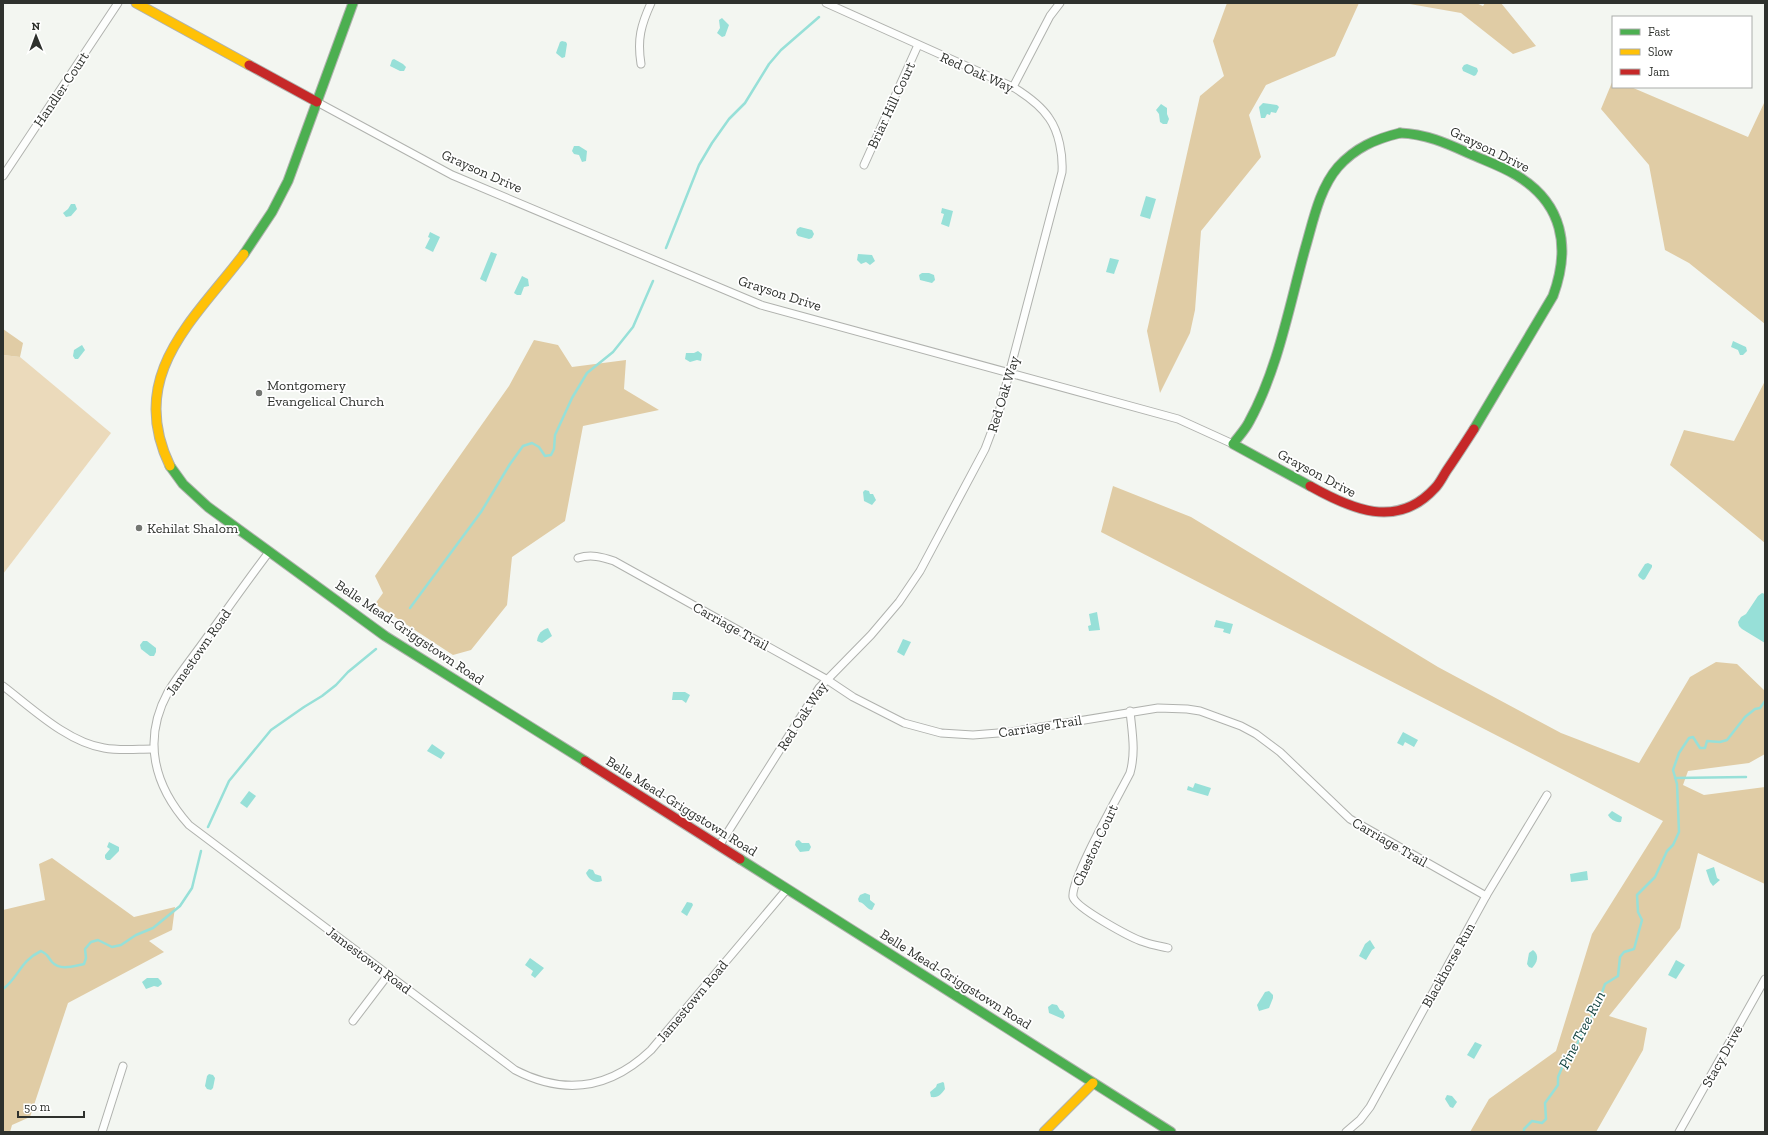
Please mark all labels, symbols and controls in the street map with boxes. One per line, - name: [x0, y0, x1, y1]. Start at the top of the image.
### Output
- north arrow: [16, 16, 56, 56]
- legend: [1612, 16, 1752, 88]
- text: N: [32, 20, 41, 33]
- text: Fast: [1648, 25, 1671, 39]
- text: Slow: [1648, 45, 1674, 59]
- street label: Handler Court: [30, 48, 93, 130]
- street label: Red Oak Way: [937, 49, 1017, 97]
- street label: Briar Hill Court: [864, 58, 919, 151]
- text: Jam: [1648, 65, 1670, 79]
- street label: Grayson Drive: [1447, 123, 1533, 176]
- street label: Grayson Drive: [439, 146, 525, 197]
- street label: Grayson Drive: [736, 272, 824, 315]
- street label: Red Oak Way: [984, 353, 1023, 434]
- place label: Montgomery Evangelical Church: [267, 377, 384, 410]
- marker: Montgomery Evangelical Church: [254, 388, 264, 398]
- street label: Grayson Drive: [1275, 446, 1359, 501]
- place label: Kehilat Shalom: [147, 520, 238, 537]
- marker: Kehilat Shalom: [134, 523, 144, 533]
- street label: Belle Mead-Griggstown Road: [332, 576, 487, 689]
- street label: Carriage Trail: [690, 599, 772, 654]
- street label: Jamestown Road: [162, 605, 235, 699]
- street label: Red Oak Way: [774, 678, 831, 754]
- street label: Carriage Trail: [997, 711, 1083, 741]
- street label: Belle Mead-Griggstown Road: [603, 753, 761, 860]
- street label: Cheston Court: [1069, 801, 1122, 889]
- street label: Carriage Trail: [1349, 814, 1431, 871]
- street label: Blackhorse Run: [1418, 920, 1479, 1010]
- street label: Jamestown Road: [323, 923, 415, 998]
- street label: Belle Mead-Griggstown Road: [877, 926, 1035, 1033]
- street label: Jamestown Road: [653, 957, 732, 1046]
- water label: Pine Tree Run: [1555, 988, 1609, 1072]
- street label: Stacy Drive: [1698, 1022, 1747, 1090]
- scale bar: [18, 1093, 84, 1119]
- text: 50 m: [24, 1100, 51, 1114]

